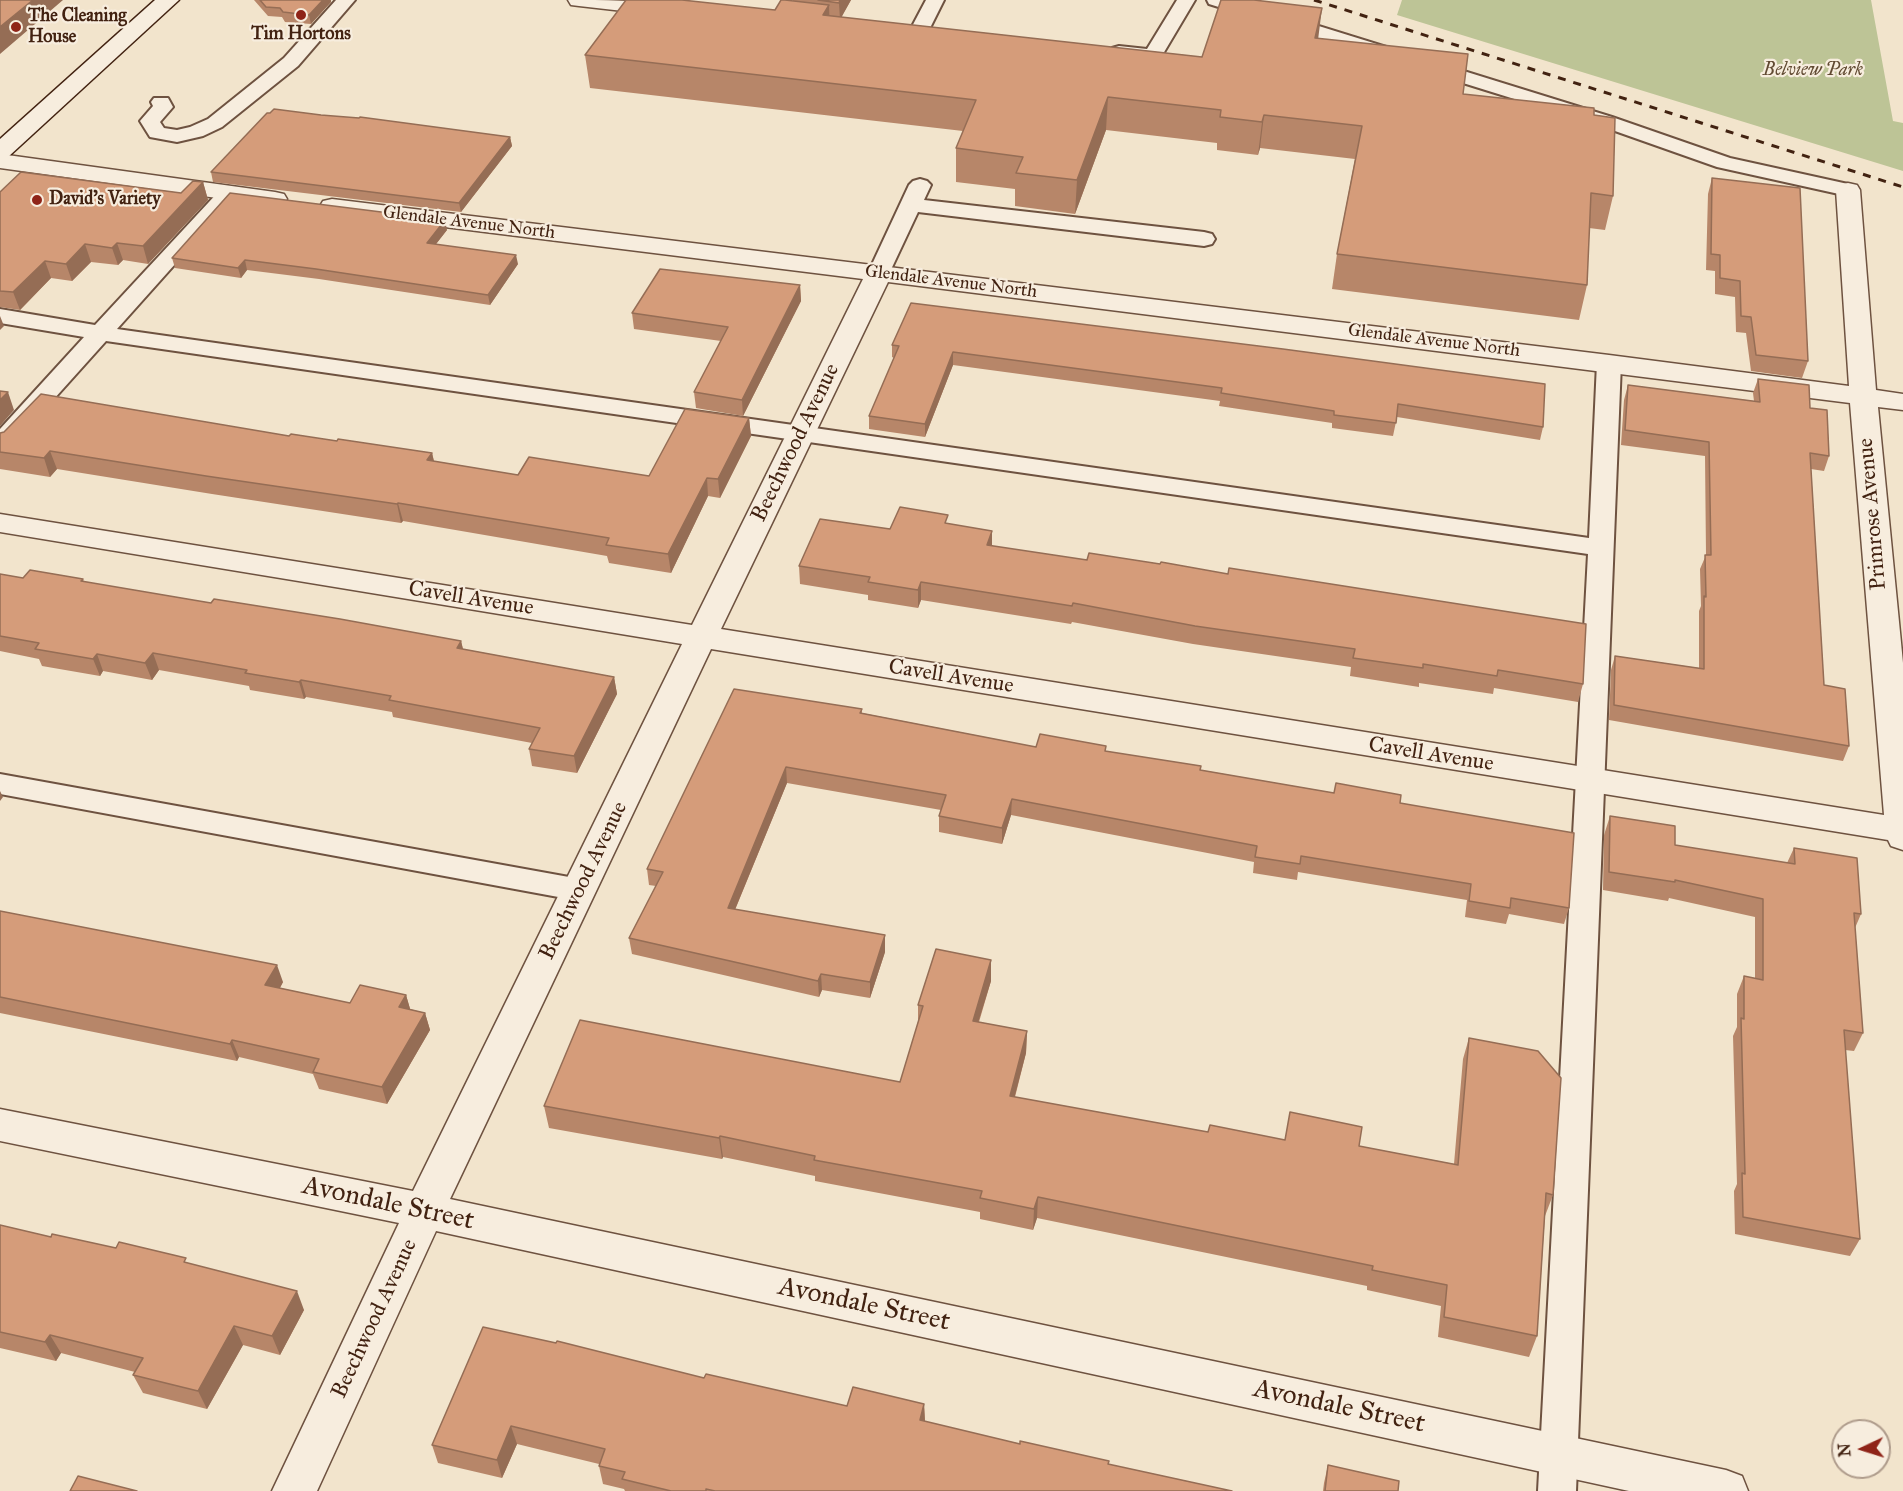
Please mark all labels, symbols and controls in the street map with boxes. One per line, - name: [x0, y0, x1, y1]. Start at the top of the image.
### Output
- place label: The Cleaning House: [28, 6, 127, 48]
- marker: Tim Hortons: [294, 8, 308, 22]
- marker: The Cleaning House: [9, 20, 23, 34]
- place label: Tim Hortons: [251, 24, 351, 46]
- park label: Belview Park: [1763, 60, 1863, 82]
- place label: David's Variety: [49, 189, 161, 211]
- marker: David's Variety: [30, 193, 44, 207]
- street label: Glendale Avenue North: [382, 202, 556, 244]
- street label: Glendale Avenue North: [864, 261, 1038, 303]
- street label: Glendale Avenue North: [1347, 320, 1521, 362]
- street label: Beechwood Avenue: [746, 360, 846, 526]
- street label: Primrose Avenue: [1853, 437, 1893, 591]
- street label: Cavell Avenue: [407, 576, 535, 622]
- street label: Cavell Avenue: [887, 654, 1015, 700]
- street label: Cavell Avenue: [1367, 732, 1495, 778]
- street label: Beechwood Avenue: [534, 798, 634, 964]
- street label: Avondale Street: [299, 1170, 477, 1238]
- street label: Beechwood Avenue: [327, 1235, 423, 1403]
- street label: Avondale Street: [775, 1271, 953, 1339]
- street label: Avondale Street: [1250, 1373, 1428, 1441]
- north arrow: [1831, 1419, 1891, 1479]
- text: N: [1835, 1443, 1854, 1458]

